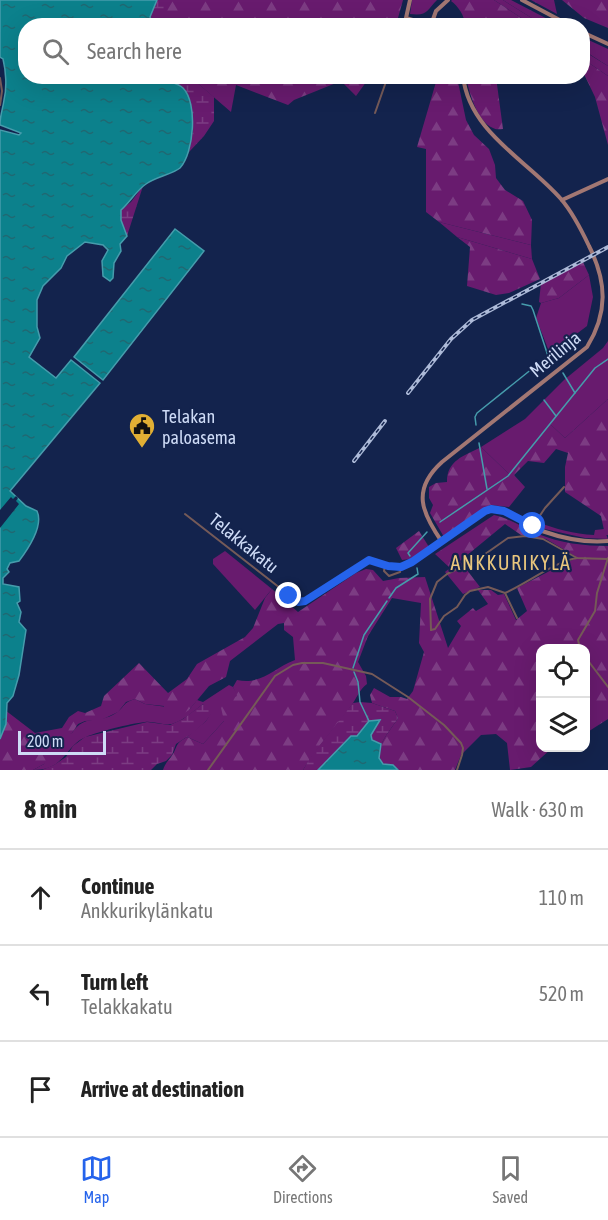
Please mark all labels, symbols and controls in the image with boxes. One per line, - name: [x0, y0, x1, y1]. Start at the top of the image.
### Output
- search box: [18, 18, 590, 84]
- icon: search: [39, 35, 72, 68]
- text: Search here: [87, 38, 182, 64]
- street label: Merilinja: [525, 327, 585, 381]
- place label: Telakan paloasema: [162, 406, 236, 448]
- public building icon: Telakan paloasema: [127, 411, 157, 449]
- street label: Telakkakatu: [205, 509, 283, 577]
- route start: [519, 512, 545, 538]
- district label: ANKKURIKYLÄ: [451, 551, 571, 574]
- route end: [275, 582, 301, 608]
- map controls: [536, 644, 590, 752]
- button: locate: [536, 644, 590, 698]
- button: layers: [536, 698, 590, 752]
- scale bar: [18, 728, 106, 756]
- text: 200 m: [27, 732, 63, 750]
- text: 8 min: [24, 794, 77, 824]
- text: Walk · 630 m: [492, 798, 584, 821]
- text: Continue: [81, 873, 155, 899]
- icon: ahead: [24, 881, 57, 914]
- text: 110 m: [539, 886, 584, 909]
- text: Ankkurikylänkatu: [81, 899, 213, 922]
- text: Turn left: [81, 969, 148, 995]
- icon: left: [24, 977, 57, 1010]
- text: 520 m: [539, 982, 584, 1005]
- text: Telakkakatu: [81, 995, 173, 1018]
- icon: arrive: [24, 1073, 57, 1106]
- text: Arrive at destination: [81, 1076, 244, 1102]
- tab: Map: [80, 1152, 113, 1206]
- tab: Directions: [273, 1152, 333, 1206]
- tab: Saved: [493, 1152, 528, 1206]

